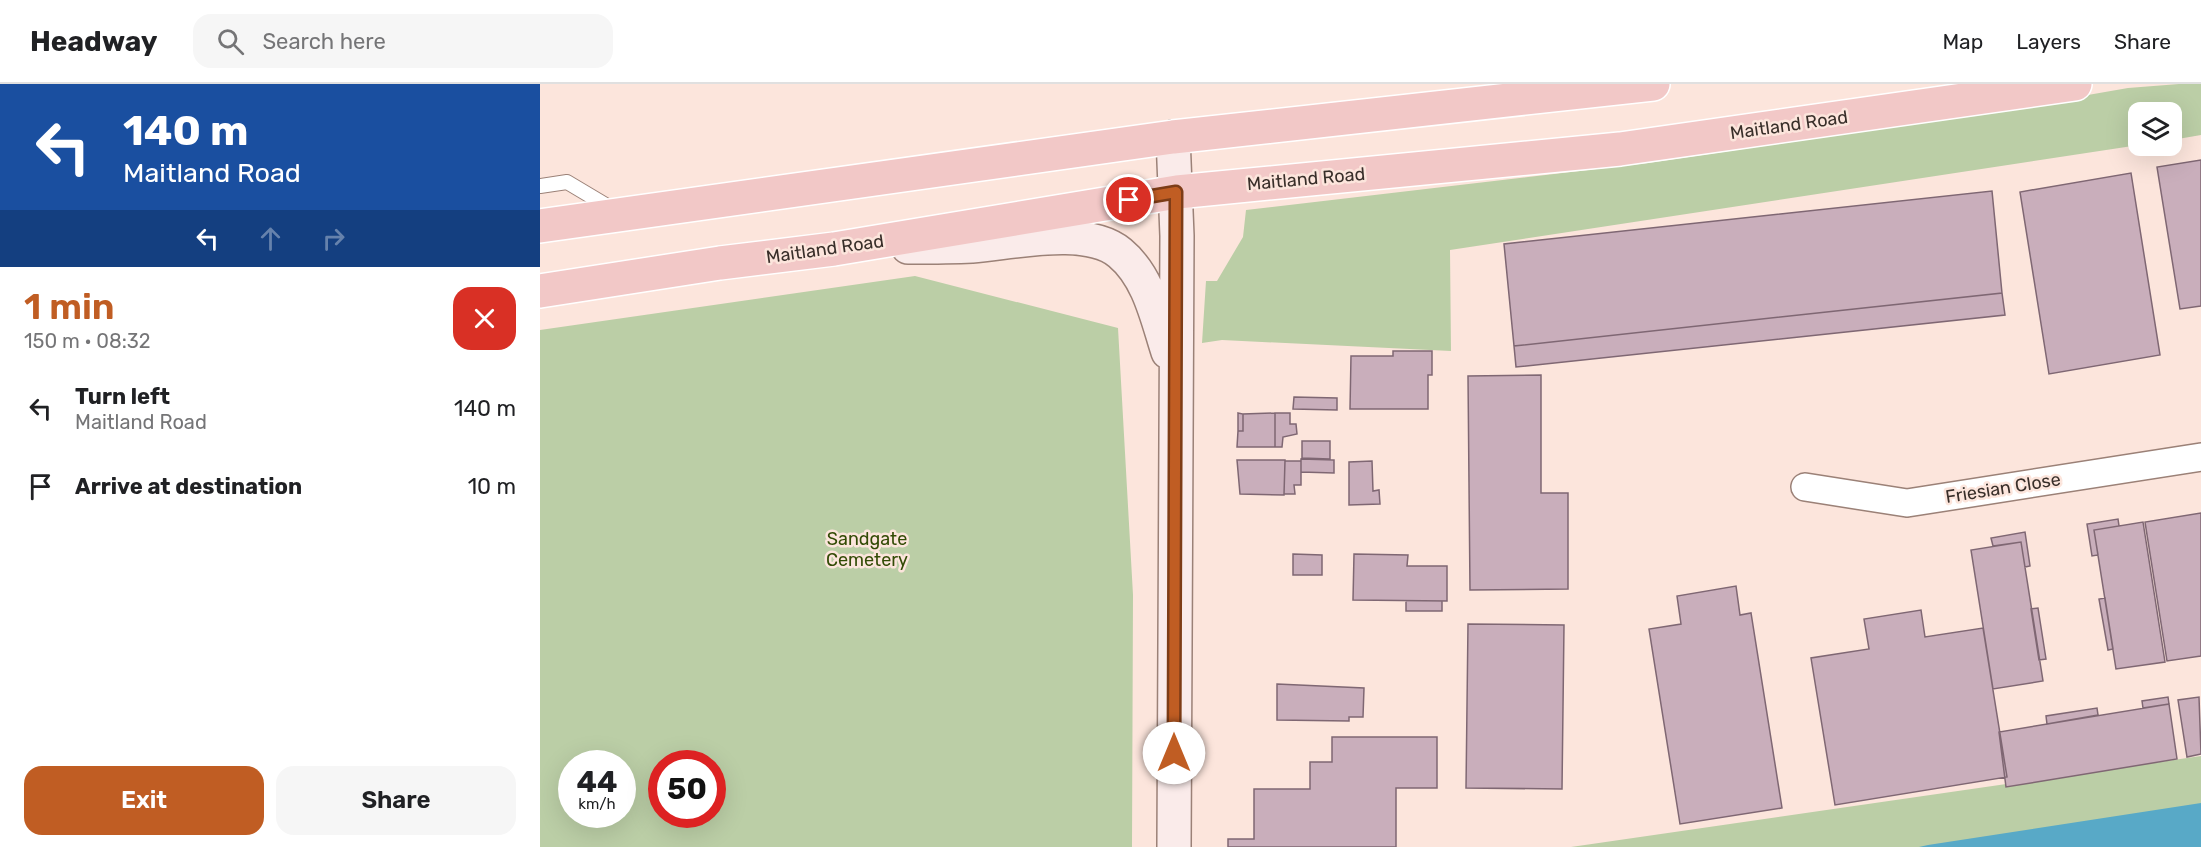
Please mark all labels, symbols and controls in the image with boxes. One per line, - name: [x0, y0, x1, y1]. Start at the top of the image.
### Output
- search box: [193, 14, 613, 68]
- text: Headway: [30, 25, 157, 58]
- icon: search: [214, 25, 247, 58]
- text: Search here: [262, 28, 386, 55]
- text: Map: [1942, 29, 1983, 54]
- text: Layers: [2016, 29, 2081, 54]
- text: Share: [2114, 29, 2171, 54]
- map controls: [2128, 102, 2182, 156]
- button: layers: [2128, 102, 2182, 156]
- text: 140 m: [123, 106, 249, 156]
- street label: Maitland Road: [1729, 106, 1849, 144]
- icon: left: [24, 108, 102, 186]
- text: Maitland Road: [123, 157, 301, 189]
- street label: Maitland Road: [1246, 163, 1366, 195]
- pin: [1103, 174, 1154, 225]
- icon: arrive: [1112, 183, 1145, 216]
- icon: left: [191, 222, 224, 255]
- icon: ahead: [254, 222, 287, 255]
- icon: right: [317, 222, 350, 255]
- street label: Maitland Road: [765, 230, 885, 268]
- text: 1 min: [24, 285, 115, 328]
- button: close: [453, 287, 516, 350]
- text: 150 m · 08:32: [24, 329, 151, 353]
- text: Turn left: [75, 383, 170, 410]
- icon: left: [24, 392, 57, 425]
- text: 140 m: [454, 395, 516, 422]
- text: Maitland Road: [75, 410, 207, 434]
- street label: Friesian Close: [1944, 468, 2062, 508]
- icon: arrive: [24, 470, 57, 503]
- text: Arrive at destination: [75, 473, 302, 500]
- text: 10 m: [468, 473, 516, 500]
- park label: Sandgate Cemetery: [826, 528, 908, 571]
- position arrow: [1142, 721, 1206, 785]
- speed limit sign: 50: [648, 750, 726, 828]
- text: 44: [577, 764, 617, 800]
- button: Exit: [24, 766, 264, 835]
- button: Share: [276, 766, 516, 835]
- text: km/h: [578, 795, 616, 813]

